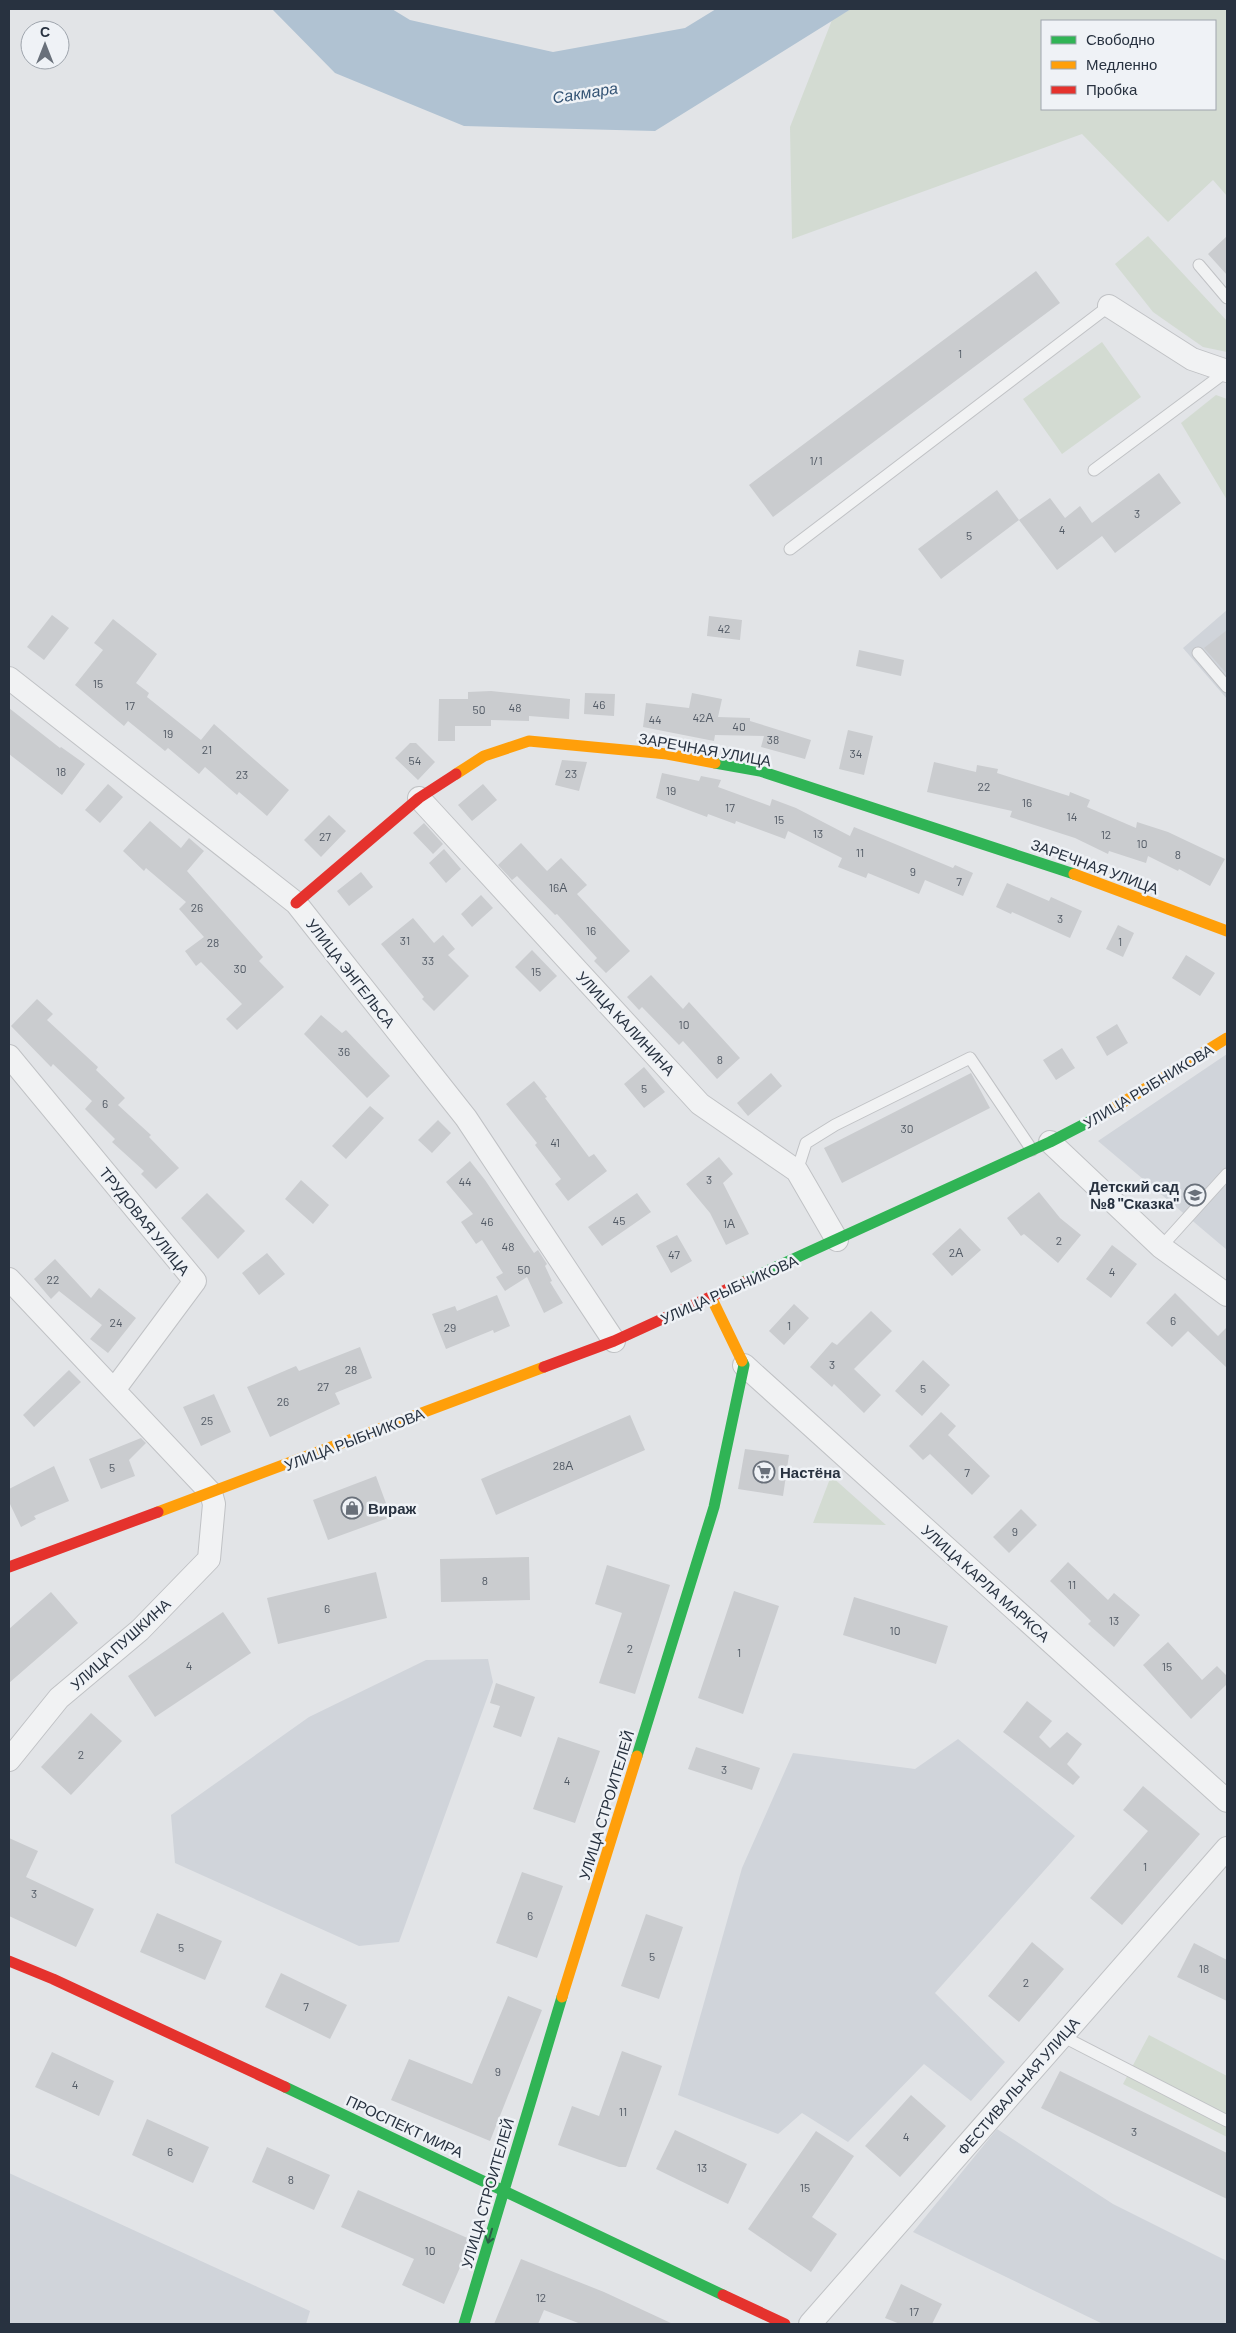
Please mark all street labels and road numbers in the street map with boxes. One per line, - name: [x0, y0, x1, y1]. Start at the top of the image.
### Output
- street label: ЗАРЕЧНАЯ УЛИЦА: [637, 728, 773, 770]
- street label: ЗАРЕЧНАЯ УЛИЦА: [1029, 835, 1161, 897]
- street label: УЛИЦА ЭНГЕЛЬСА: [303, 915, 399, 1031]
- street label: УЛИЦА КАЛИНИНА: [573, 967, 679, 1079]
- street label: УЛИЦА РЫБНИКОВА: [1080, 1040, 1216, 1132]
- street label: ТРУДОВАЯ УЛИЦА: [96, 1163, 194, 1279]
- street label: УЛИЦА РЫБНИКОВА: [658, 1251, 800, 1327]
- street label: УЛИЦА РЫБНИКОВА: [282, 1404, 426, 1474]
- street label: УЛИЦА КАРЛА МАРКСА: [918, 1521, 1054, 1645]
- street label: УЛИЦА ПУШКИНА: [66, 1594, 174, 1694]
- street label: УЛИЦА СТРОИТЕЛЕЙ: [575, 1728, 637, 1882]
- street label: ФЕСТИВАЛЬНАЯ УЛИЦА: [953, 2013, 1083, 2159]
- street label: ПРОСПЕКТ МИРА: [344, 2091, 466, 2161]
- street label: УЛИЦА СТРОИТЕЛЕЙ: [457, 2116, 517, 2270]

